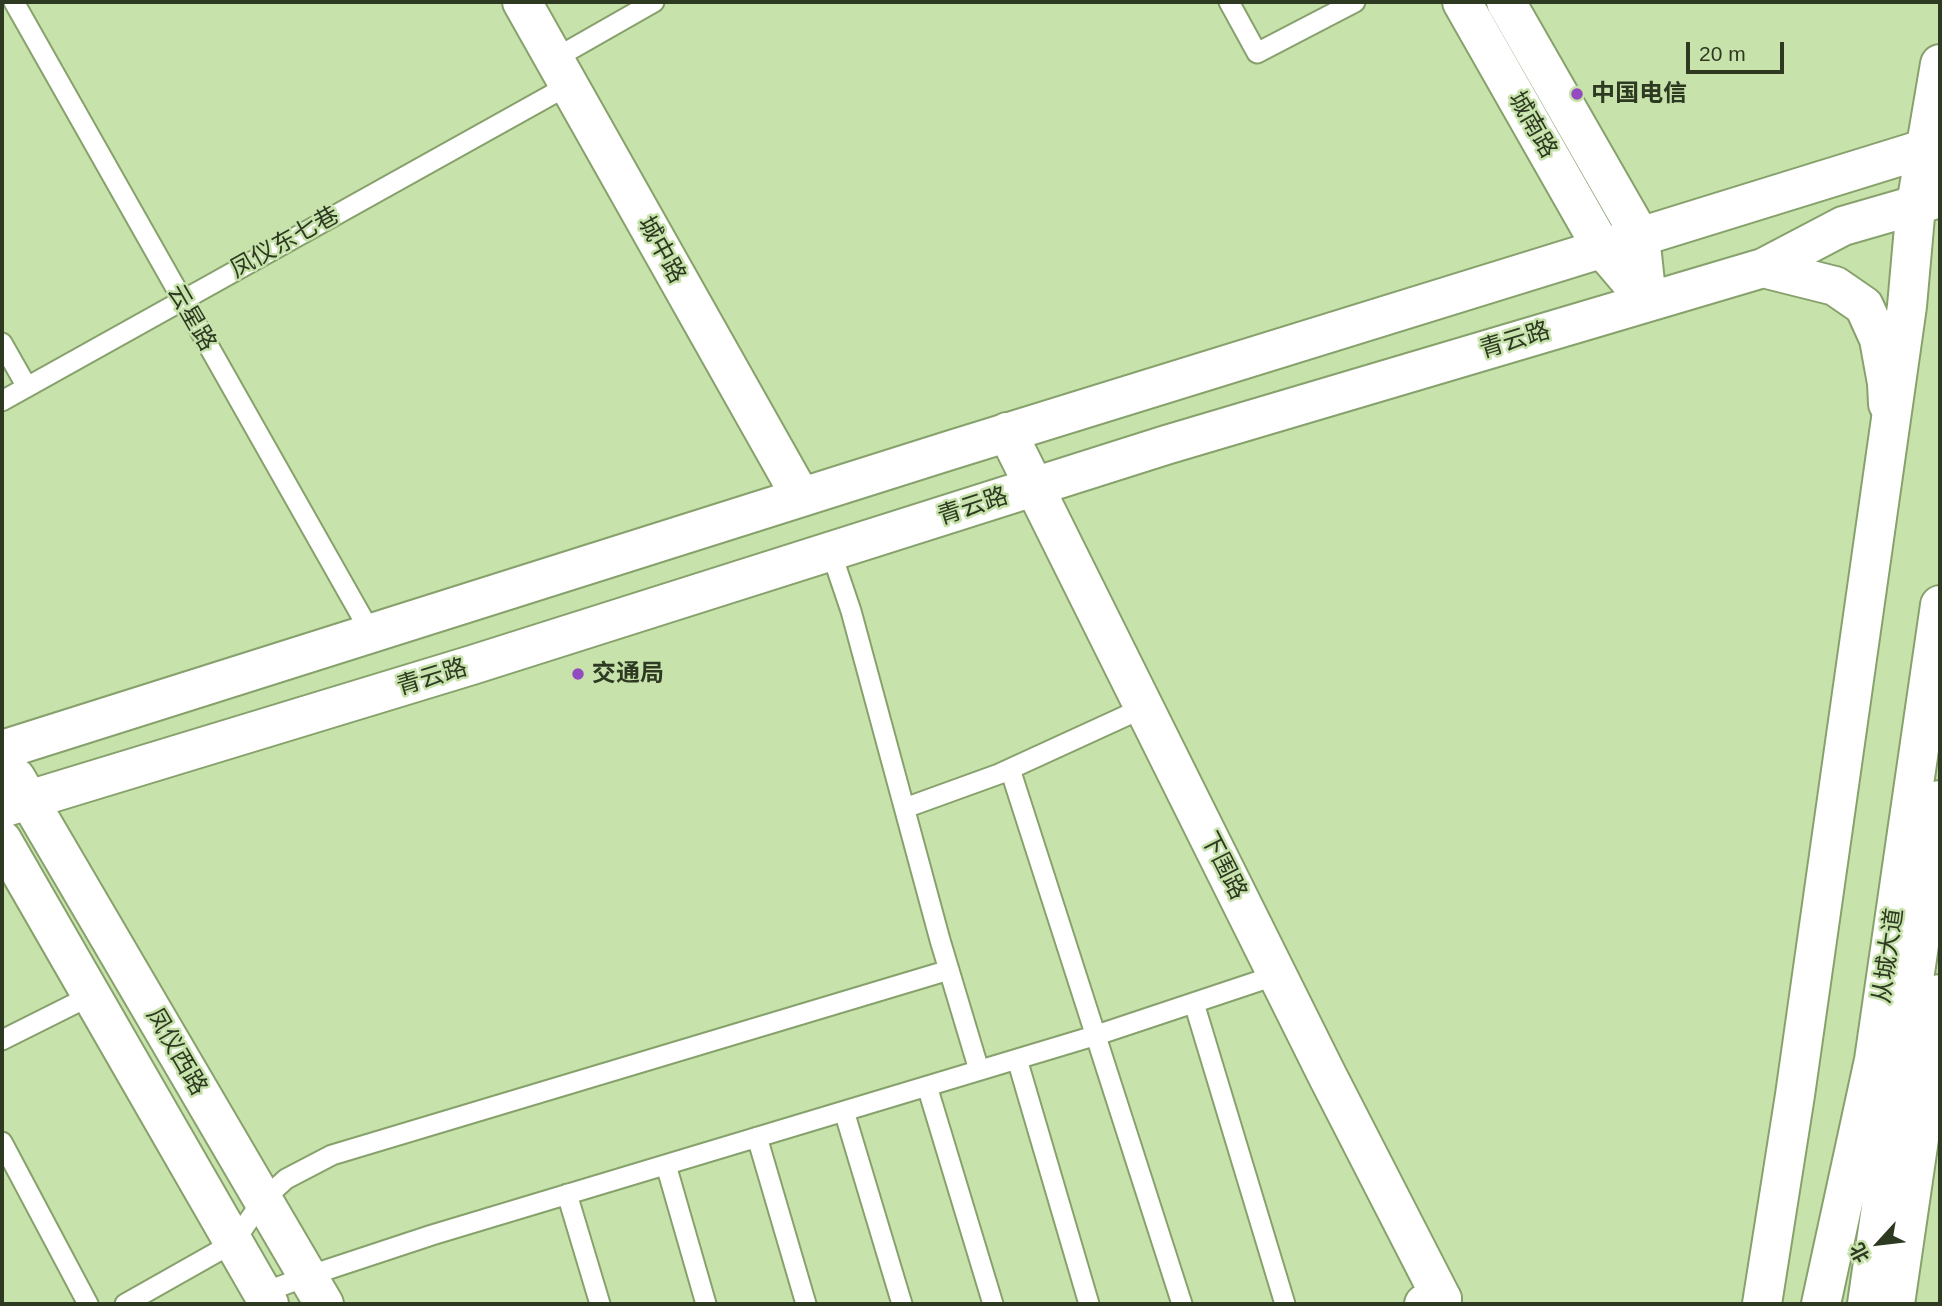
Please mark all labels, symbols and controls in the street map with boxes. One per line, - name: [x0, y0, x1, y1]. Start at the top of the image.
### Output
- scale bar: [1690, 28, 1788, 72]
- text: 20 m: [1699, 42, 1746, 65]
- place label: 中国电信: [1591, 80, 1687, 108]
- marker: 中国电信: [1569, 86, 1585, 102]
- street label: 城南路: [1502, 87, 1562, 163]
- street label: 凤仪东七巷: [226, 201, 344, 285]
- street label: 城中路: [631, 212, 691, 288]
- street label: 云星路: [161, 280, 221, 356]
- street label: 青云路: [1476, 317, 1554, 365]
- street label: 青云路: [934, 482, 1012, 532]
- street label: 青云路: [393, 654, 471, 702]
- place label: 交通局: [592, 660, 664, 688]
- marker: 交通局: [570, 666, 586, 682]
- street label: 下围路: [1194, 827, 1252, 905]
- street label: 从城大道: [1868, 906, 1910, 1006]
- street label: 凤仪西路: [140, 1003, 212, 1101]
- north arrow: [1844, 1208, 1914, 1278]
- text: 北: [1846, 1240, 1874, 1266]

